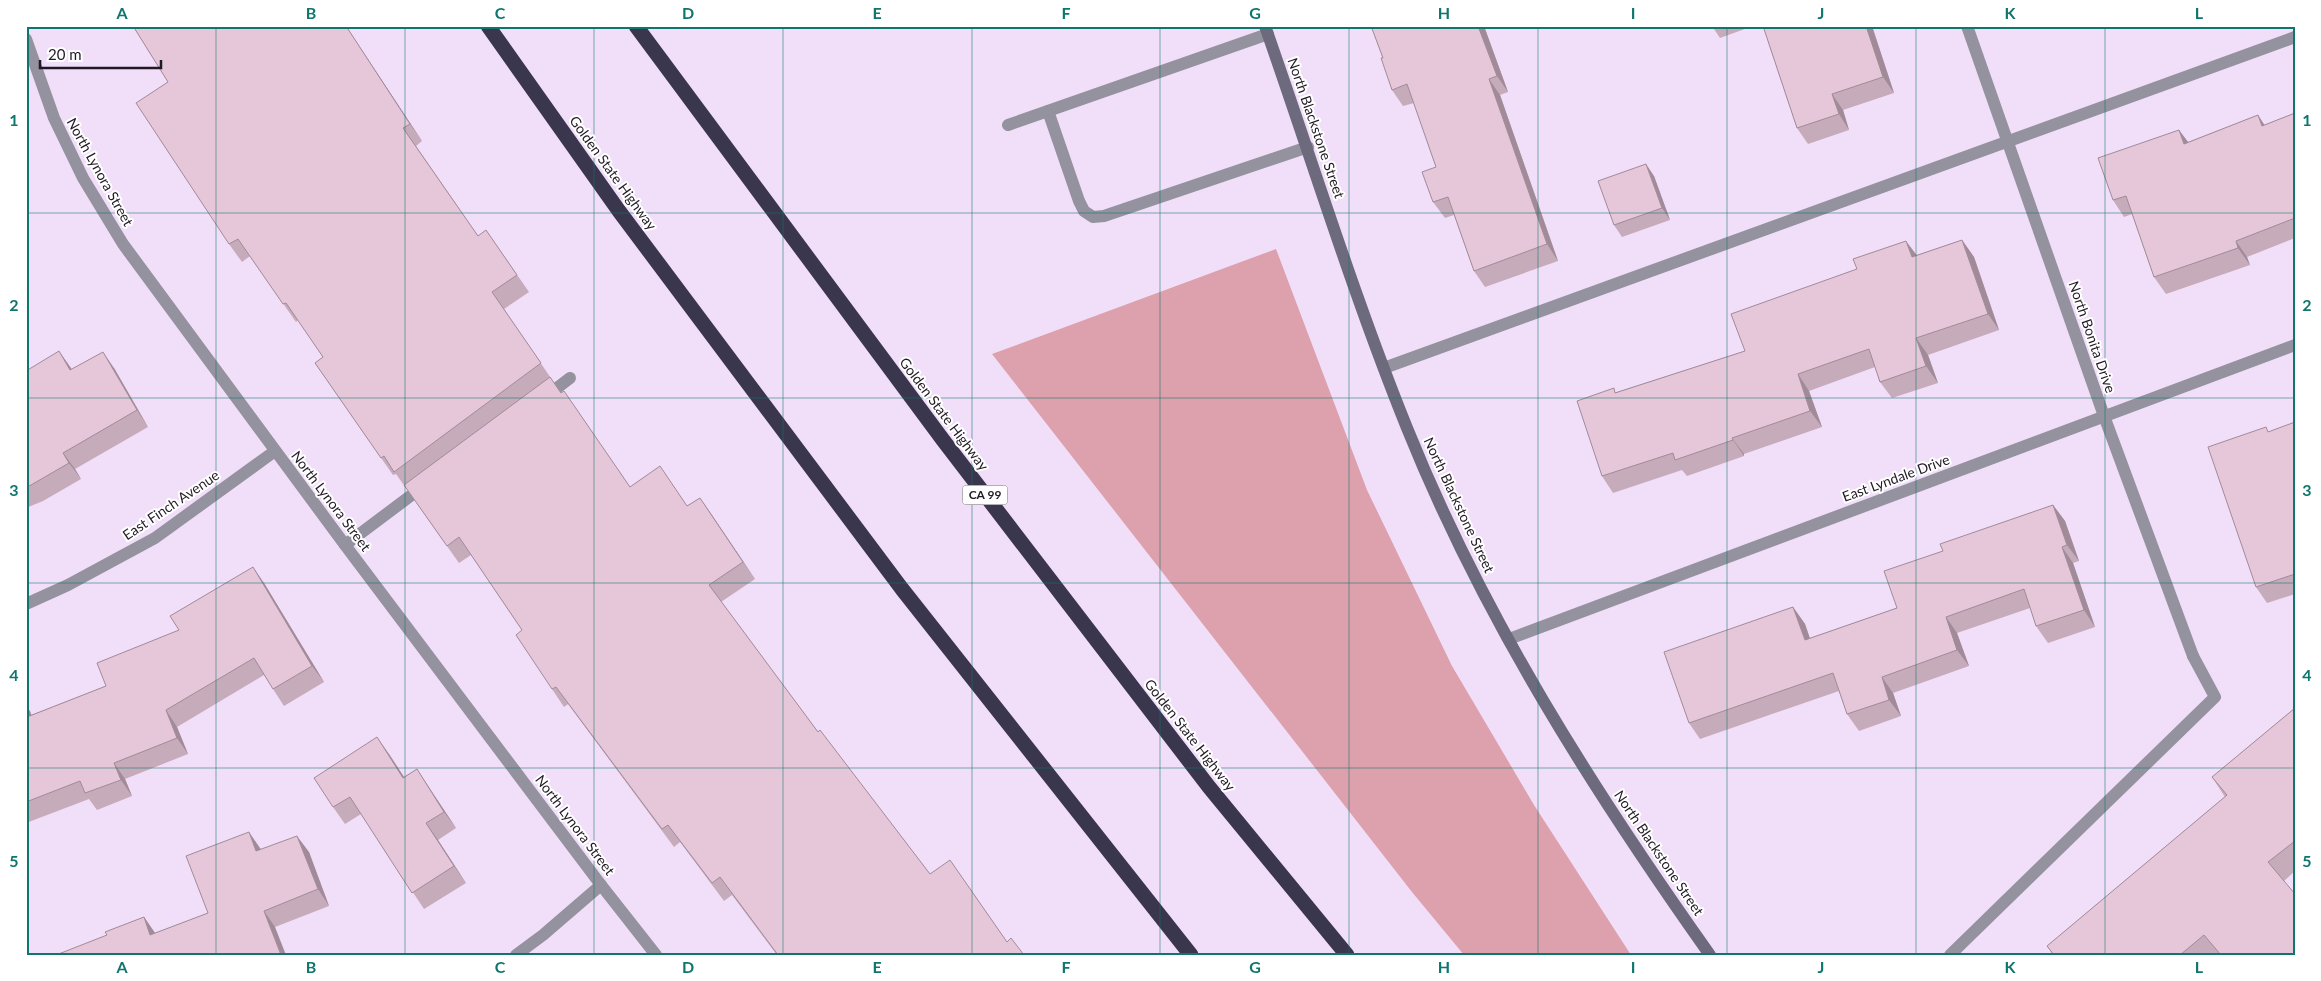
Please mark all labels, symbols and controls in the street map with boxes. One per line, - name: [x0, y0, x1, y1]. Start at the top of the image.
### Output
- text: A: [115, 3, 128, 22]
- text: B: [306, 3, 316, 22]
- text: C: [495, 3, 506, 22]
- text: D: [682, 3, 694, 22]
- text: E: [872, 3, 882, 22]
- text: F: [1061, 3, 1071, 22]
- text: G: [1249, 3, 1261, 22]
- text: H: [1438, 3, 1450, 22]
- text: I: [1631, 3, 1635, 22]
- text: J: [1818, 3, 1824, 22]
- text: K: [2005, 3, 2017, 22]
- text: L: [2195, 3, 2204, 22]
- scale bar: [40, 38, 161, 70]
- text: 20 m: [48, 45, 82, 63]
- street label: North Blackstone Street: [1284, 55, 1349, 200]
- text: 1: [9, 110, 19, 129]
- text: 1: [2302, 110, 2312, 129]
- street label: Golden State Highway: [566, 112, 661, 234]
- street label: North Lynora Street: [64, 115, 137, 229]
- street label: North Bonita Drive: [2065, 279, 2120, 395]
- text: 2: [9, 295, 19, 314]
- text: 2: [2302, 295, 2312, 314]
- street label: Golden State Highway: [896, 354, 993, 474]
- street label: North Blackstone Street: [1421, 434, 1498, 575]
- street label: North Lynora Street: [288, 447, 375, 554]
- street label: East Lyndale Drive: [1840, 450, 1952, 505]
- street label: East Finch Avenue: [119, 466, 222, 543]
- text: 3: [9, 480, 19, 499]
- text: 3: [2302, 480, 2312, 499]
- road number: CA 99: [962, 486, 1008, 504]
- text: 4: [9, 665, 19, 684]
- text: 4: [2302, 665, 2312, 684]
- street label: Golden State Highway: [1142, 675, 1240, 795]
- street label: North Lynora Street: [532, 771, 619, 878]
- street label: North Blackstone Street: [1611, 787, 1708, 919]
- text: 5: [9, 851, 19, 870]
- text: 5: [2302, 851, 2312, 870]
- text: A: [115, 957, 128, 976]
- text: B: [306, 957, 316, 976]
- text: C: [495, 957, 506, 976]
- text: D: [682, 957, 694, 976]
- text: E: [872, 957, 882, 976]
- text: F: [1061, 957, 1071, 976]
- text: G: [1249, 957, 1261, 976]
- text: H: [1438, 957, 1450, 976]
- text: I: [1631, 957, 1635, 976]
- text: J: [1818, 957, 1824, 976]
- text: K: [2005, 957, 2017, 976]
- text: L: [2195, 957, 2204, 976]

